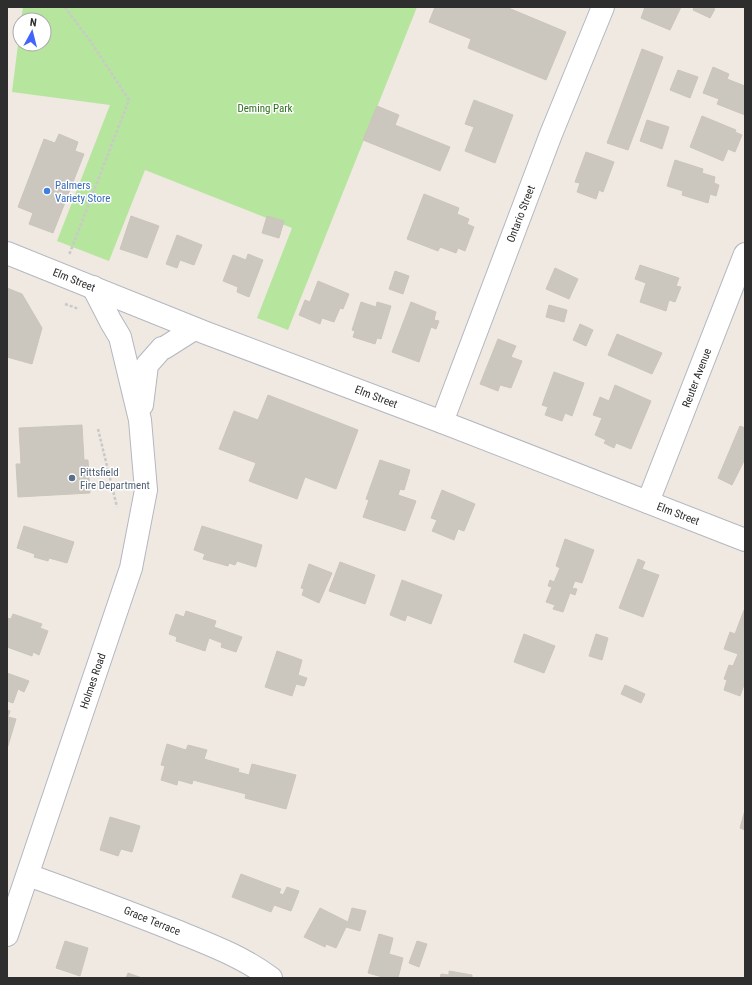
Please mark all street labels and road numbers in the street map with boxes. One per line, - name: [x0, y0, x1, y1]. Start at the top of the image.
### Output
- street label: Ontario Street: [504, 184, 538, 244]
- street label: Elm Street: [51, 266, 97, 294]
- street label: Reuter Avenue: [680, 347, 714, 409]
- street label: Elm Street: [353, 383, 399, 411]
- street label: Elm Street: [655, 500, 701, 528]
- street label: Holmes Road: [77, 651, 109, 711]
- street label: Grace Terrace: [122, 904, 182, 938]

